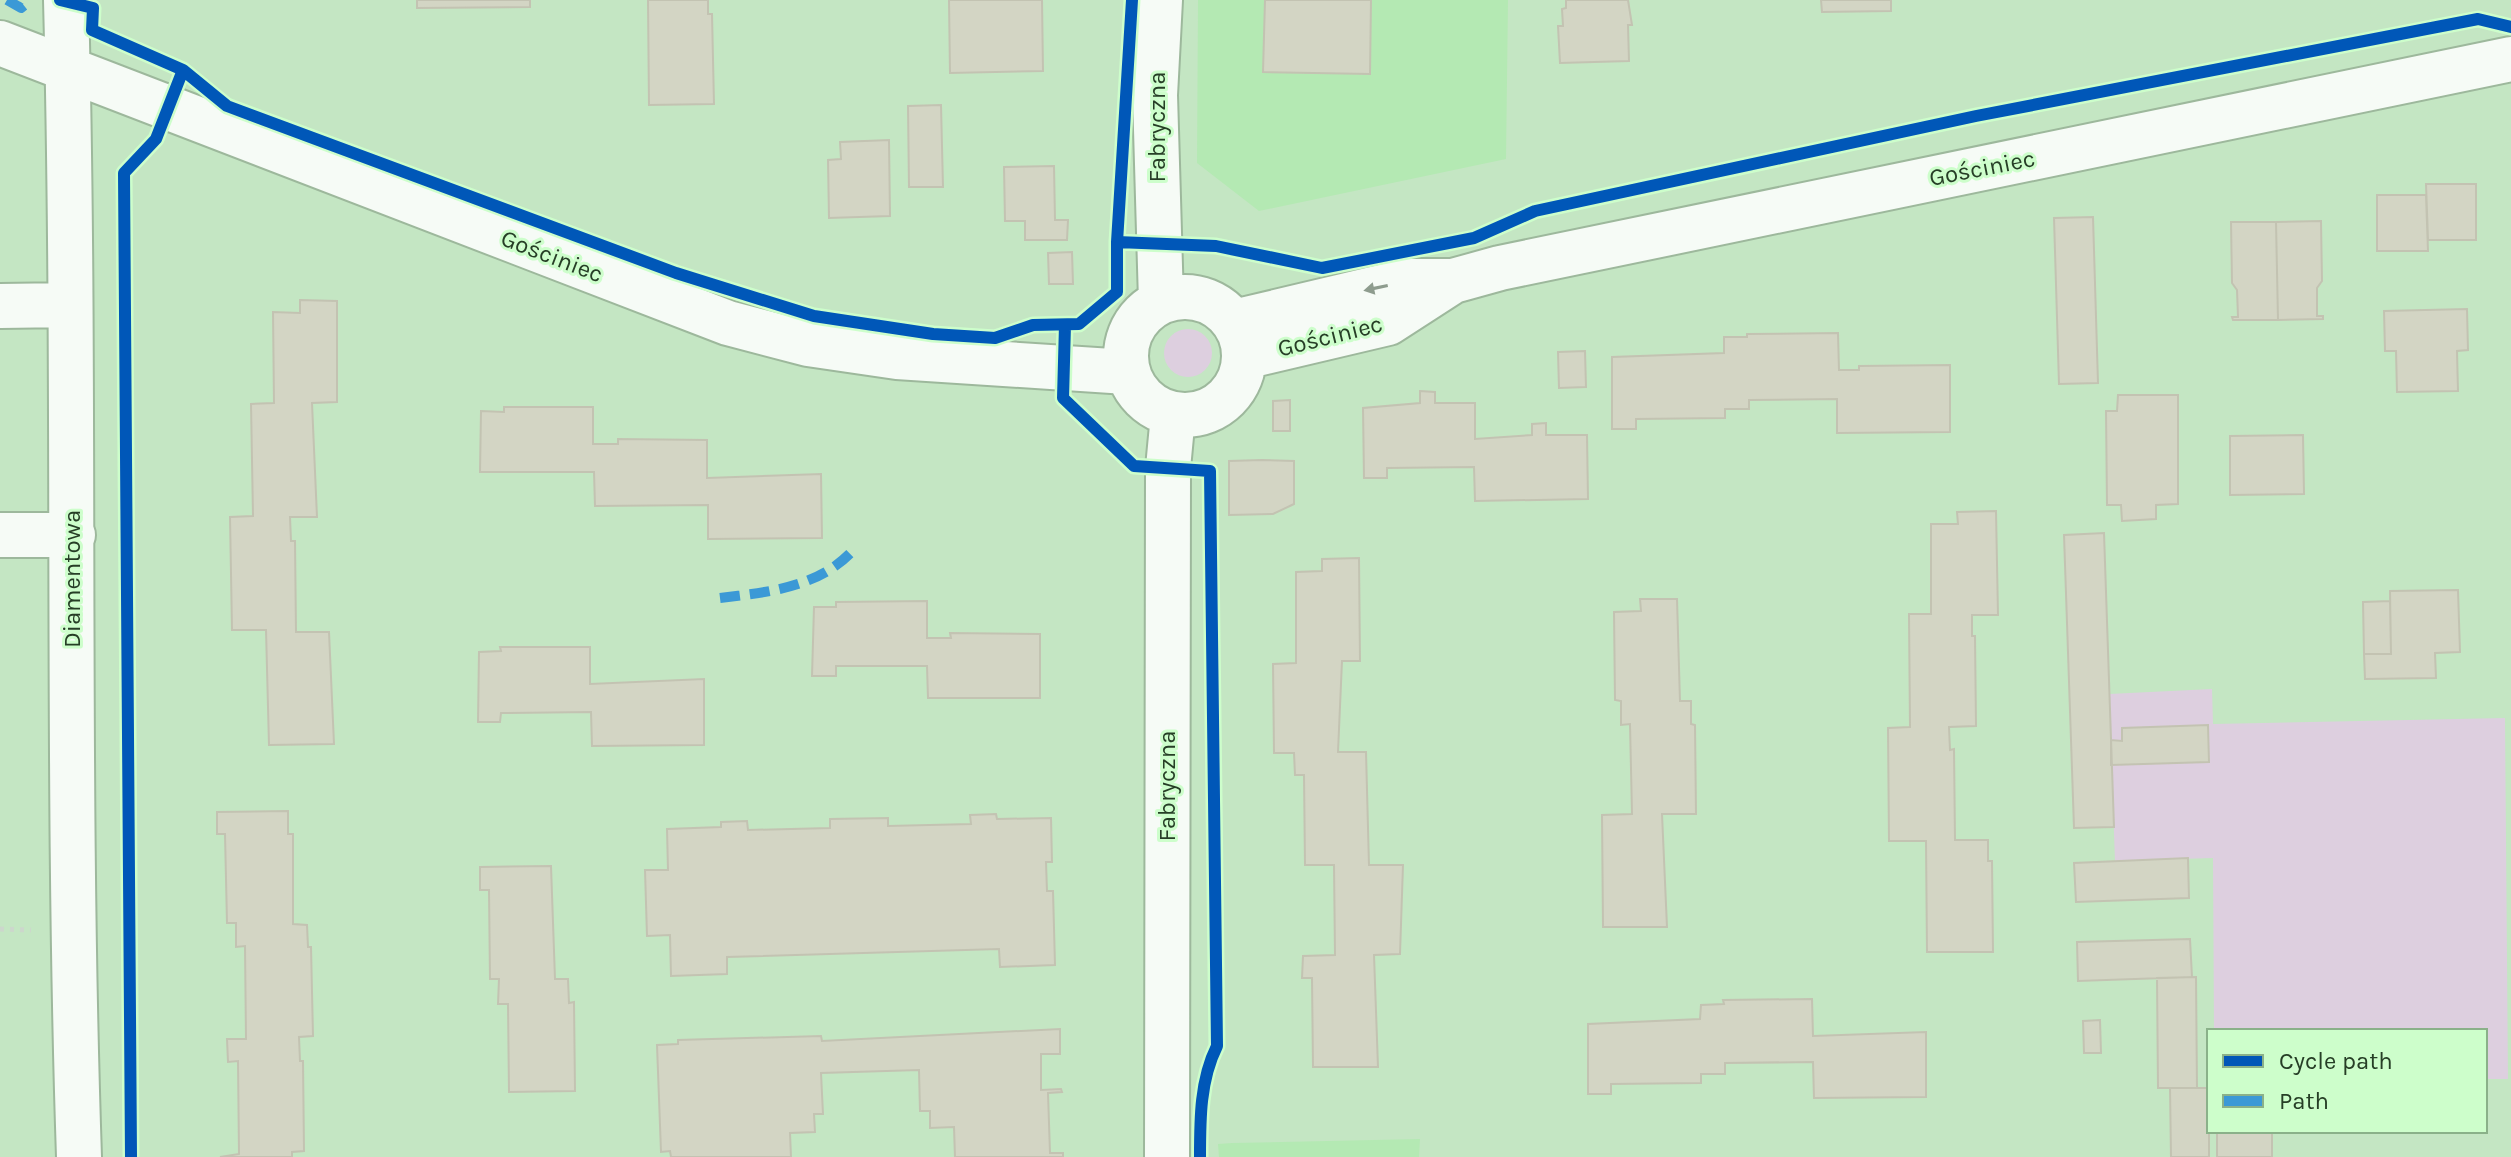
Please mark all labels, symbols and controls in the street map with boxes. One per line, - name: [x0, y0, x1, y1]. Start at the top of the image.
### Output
- street label: Fabryczna: [1143, 72, 1171, 182]
- street label: Gościniec: [1927, 144, 2037, 192]
- street label: Gościniec: [497, 224, 607, 288]
- one-way arrow: [1363, 282, 1388, 295]
- street label: Gościniec: [1275, 309, 1385, 363]
- street label: Diamentowa: [58, 510, 86, 648]
- street label: Fabryczna: [1153, 731, 1181, 841]
- legend: [2207, 1029, 2487, 1133]
- text: Cycle path: [2279, 1047, 2393, 1075]
- text: Path: [2279, 1087, 2329, 1115]

